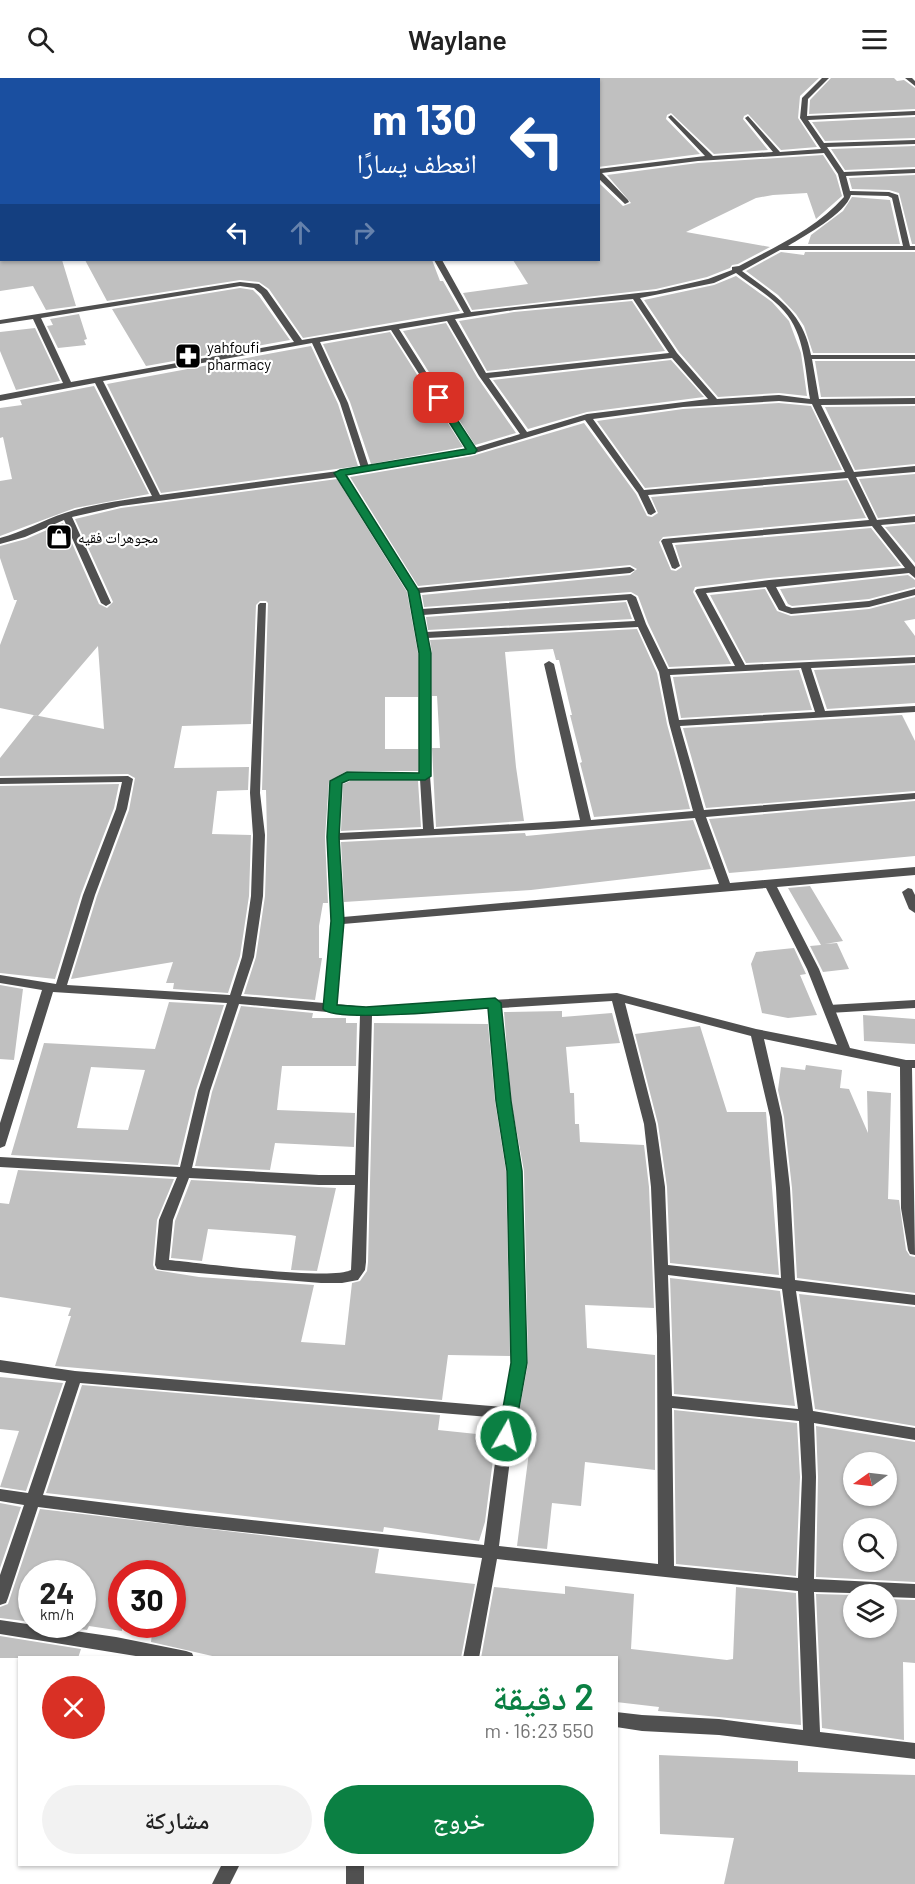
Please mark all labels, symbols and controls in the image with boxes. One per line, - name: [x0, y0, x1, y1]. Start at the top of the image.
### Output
- icon: search: [24, 23, 57, 56]
- text: Waylane: [408, 23, 507, 55]
- icon: menu: [858, 23, 891, 56]
- text: 130 m: [372, 93, 477, 143]
- icon: left: [498, 102, 576, 180]
- text: انعطف يسارًا: [357, 146, 477, 178]
- icon: left: [221, 216, 254, 249]
- icon: ahead: [284, 216, 317, 249]
- icon: right: [347, 216, 380, 249]
- place label: yahfoufi pharmacy: [207, 338, 271, 373]
- pharmacy icon: yahfoufi pharmacy: [173, 341, 203, 371]
- pin: [413, 372, 464, 423]
- icon: arrive: [422, 381, 455, 414]
- shop icon: مجوهرات فقيه: [44, 522, 74, 552]
- place label: مجوهرات فقيه: [78, 528, 158, 547]
- position arrow: [474, 1404, 538, 1468]
- north arrow: [843, 1452, 897, 1506]
- map controls: [843, 1452, 897, 1638]
- button: search: [843, 1518, 897, 1572]
- speed limit sign: 30: [108, 1560, 186, 1638]
- text: 24: [40, 1574, 74, 1610]
- button: layers: [843, 1584, 897, 1638]
- text: km/h: [40, 1605, 74, 1623]
- text: 2 دقيقة: [492, 1674, 594, 1717]
- button: close: [42, 1676, 105, 1739]
- text: 550 m · 16:23: [484, 1718, 594, 1742]
- button: مشاركة: [42, 1785, 312, 1854]
- button: خروج: [324, 1785, 594, 1854]

